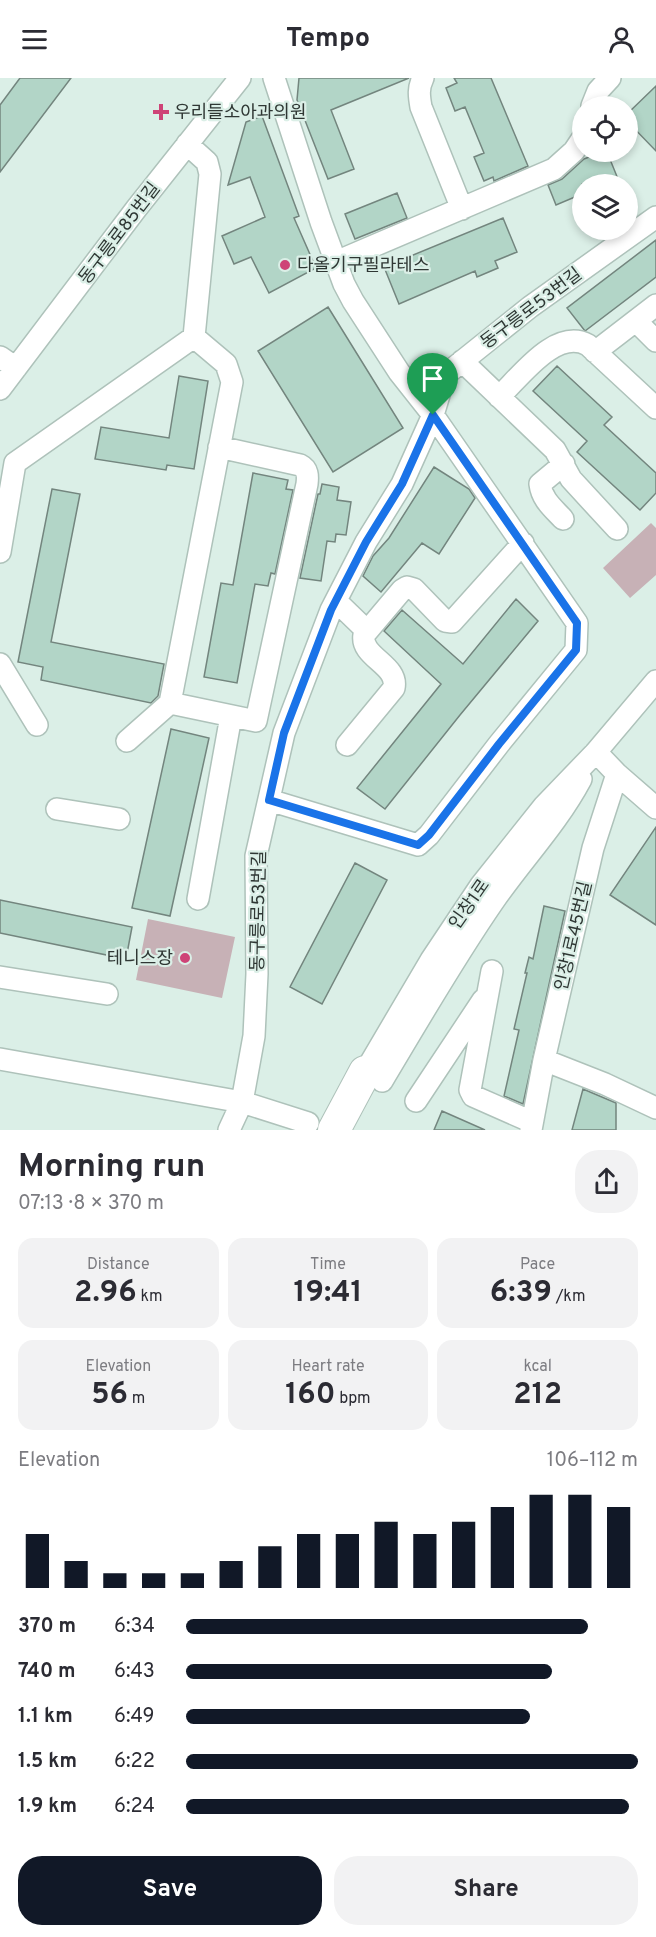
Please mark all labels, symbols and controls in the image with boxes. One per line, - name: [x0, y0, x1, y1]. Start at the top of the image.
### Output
- text: Tempo: [286, 22, 370, 56]
- icon: menu: [18, 23, 51, 56]
- icon: person: [605, 23, 638, 56]
- map controls: [572, 96, 638, 240]
- button: locate: [572, 96, 638, 162]
- place label: 우리들소아과의원: [174, 102, 306, 125]
- marker: 우리들소아과의원: [152, 103, 170, 121]
- button: layers: [572, 174, 638, 240]
- street label: 동구릉로85번길: [74, 178, 166, 289]
- place label: 다올기구필라테스: [297, 255, 429, 278]
- marker: 다올기구필라테스: [278, 258, 292, 272]
- street label: 동구릉로53번길: [477, 263, 587, 355]
- pin: [407, 353, 458, 415]
- icon: arrive: [416, 362, 449, 395]
- street label: 동구릉로53번길: [247, 850, 272, 972]
- street label: 인창1로: [445, 875, 496, 935]
- street label: 인창1로45번길: [551, 879, 598, 993]
- place label: 테니스장: [107, 948, 173, 971]
- marker: 테니스장: [178, 951, 192, 965]
- text: Morning run: [18, 1147, 205, 1189]
- button: share: [575, 1150, 638, 1213]
- text: 07:13 · 8 × 370 m: [18, 1191, 164, 1217]
- text: Distance: [87, 1255, 150, 1275]
- text: Time: [310, 1255, 346, 1275]
- text: Pace: [520, 1255, 555, 1275]
- text: 2.96: [74, 1275, 137, 1312]
- text: 19:41: [293, 1275, 363, 1312]
- text: 6:39: [490, 1275, 552, 1312]
- text: km: [137, 1287, 163, 1307]
- text: /km: [552, 1287, 586, 1307]
- text: Elevation: [85, 1357, 151, 1377]
- text: Heart rate: [291, 1357, 365, 1377]
- text: kcal: [523, 1357, 552, 1377]
- text: 56: [91, 1377, 128, 1414]
- text: 160: [285, 1377, 335, 1414]
- text: 212: [513, 1377, 562, 1414]
- text: m: [128, 1389, 145, 1409]
- text: bpm: [335, 1389, 371, 1409]
- text: Elevation: [18, 1448, 100, 1474]
- text: 106–112 m: [547, 1448, 638, 1474]
- text: 370 m: [18, 1614, 76, 1640]
- text: 6:34: [114, 1614, 155, 1640]
- text: 740 m: [18, 1659, 76, 1685]
- text: 6:43: [114, 1659, 155, 1685]
- text: 1.1 km: [18, 1704, 73, 1730]
- text: 6:49: [114, 1704, 155, 1730]
- text: 1.5 km: [18, 1749, 77, 1775]
- text: 6:22: [114, 1749, 155, 1775]
- text: 1.9 km: [18, 1794, 77, 1820]
- text: 6:24: [114, 1794, 155, 1820]
- button: Save: [18, 1856, 322, 1925]
- button: Share: [334, 1856, 638, 1925]

